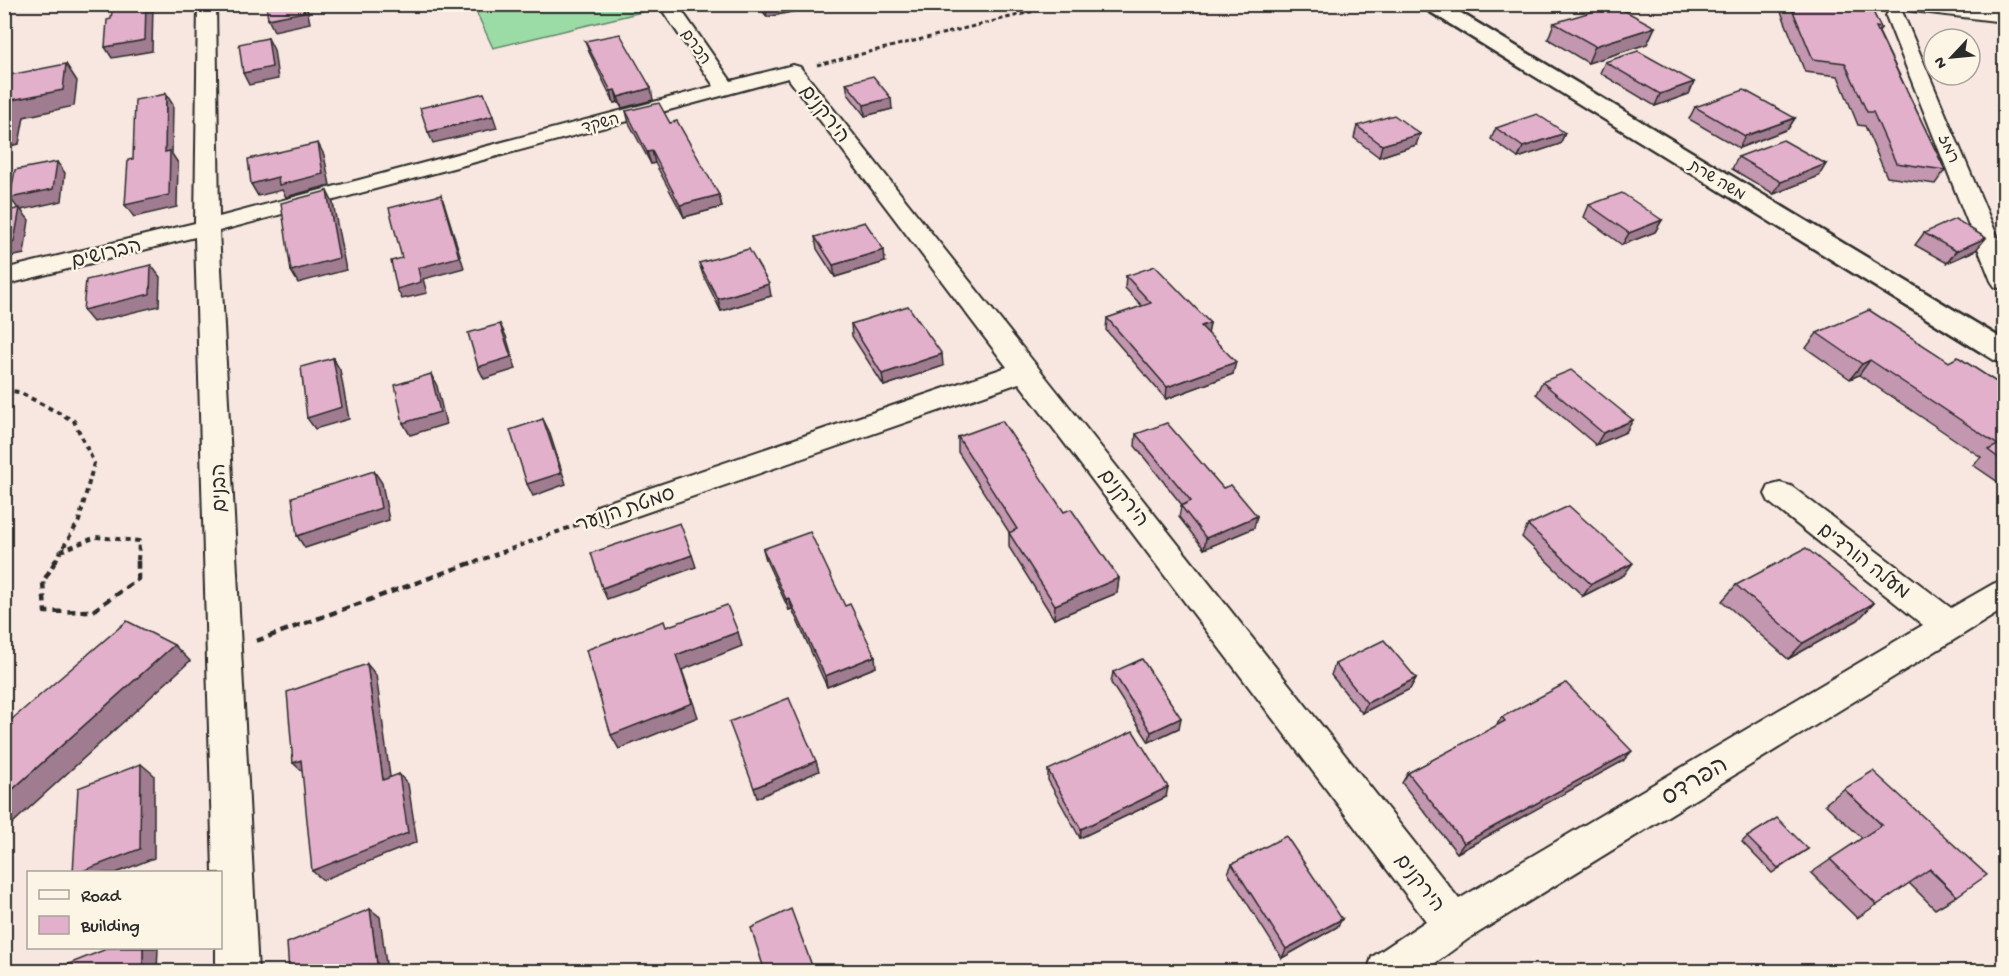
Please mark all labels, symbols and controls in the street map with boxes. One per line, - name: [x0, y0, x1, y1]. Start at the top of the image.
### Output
- street label: הכרם: [675, 27, 713, 69]
- north arrow: [1922, 27, 1982, 87]
- text: N: [1931, 53, 1952, 71]
- street label: הירקנים: [793, 82, 853, 149]
- street label: השקד: [580, 111, 622, 140]
- street label: רמז: [1932, 132, 1961, 167]
- street label: משה שרת: [1684, 157, 1748, 206]
- street label: הברושים: [69, 236, 145, 275]
- street label: הבנים: [209, 463, 234, 513]
- street label: הירקנים: [1092, 466, 1152, 533]
- street label: סמטת הנוער: [573, 483, 679, 539]
- street label: מעלה הורדים: [1812, 518, 1915, 606]
- street label: הפרדס: [1657, 752, 1734, 814]
- street label: הירקנים: [1388, 851, 1448, 918]
- legend: [27, 871, 222, 949]
- text: Road: [81, 887, 122, 908]
- text: Building: [80, 917, 140, 938]

